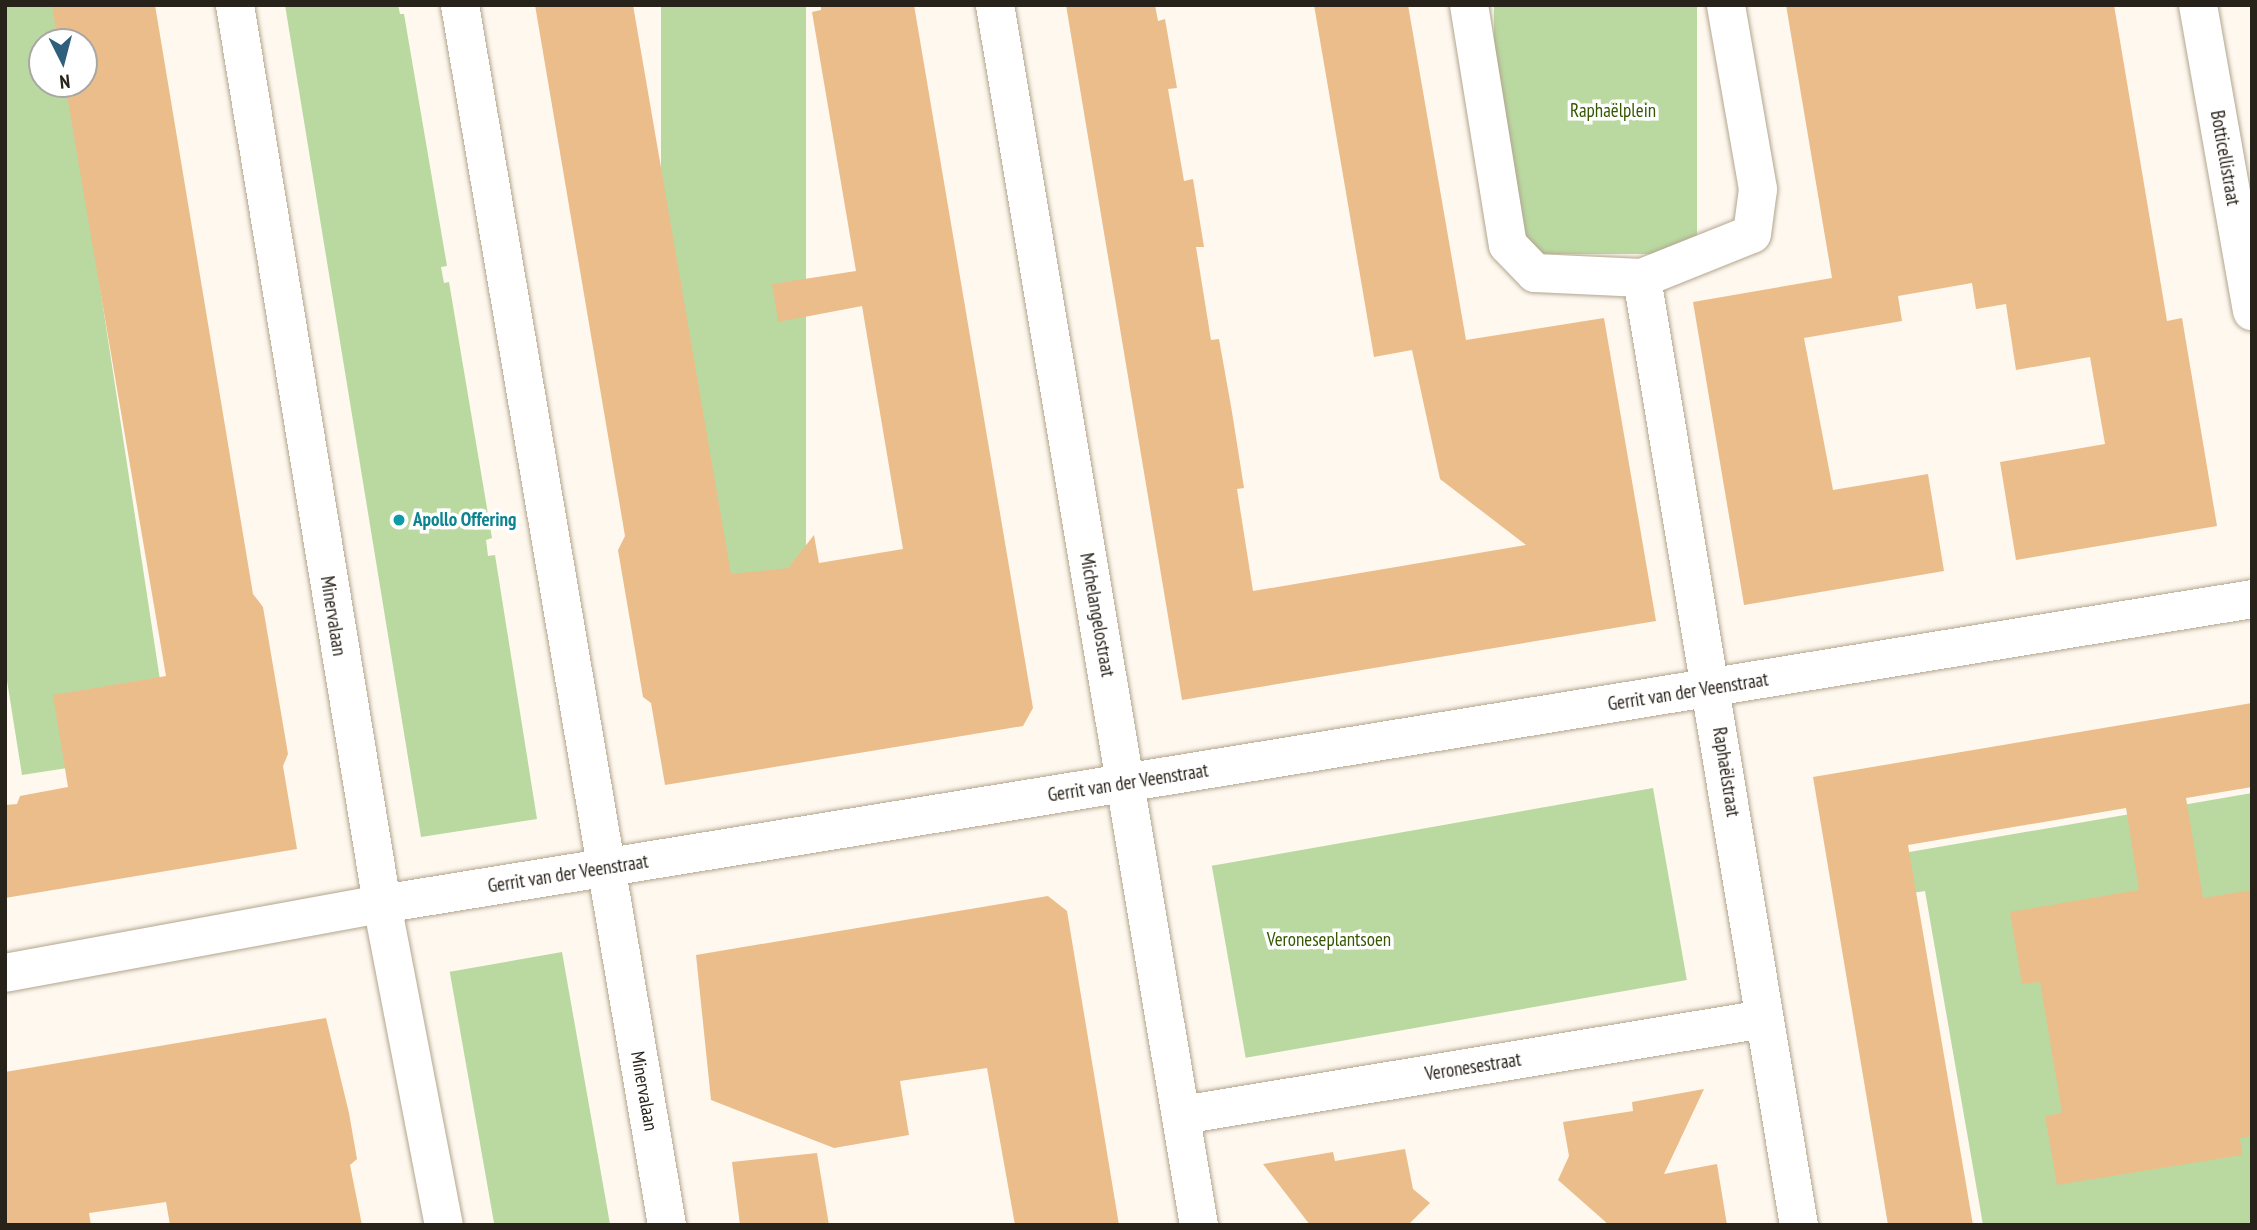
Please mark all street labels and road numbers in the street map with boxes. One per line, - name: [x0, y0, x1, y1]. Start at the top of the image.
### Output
- street label: Botticellistraat: [2205, 109, 2245, 207]
- street label: Michelangelostraat: [1075, 551, 1119, 679]
- street label: Minervalaan: [315, 574, 351, 658]
- street label: Gerrit van der Veenstraat: [1606, 668, 1770, 716]
- street label: Raphaëlstraat: [1708, 726, 1744, 818]
- street label: Gerrit van der Veenstraat: [1046, 759, 1210, 807]
- street label: Gerrit van der Veenstraat: [486, 850, 650, 898]
- street label: Veronesestraat: [1423, 1048, 1523, 1086]
- street label: Minervalaan: [626, 1049, 662, 1133]

